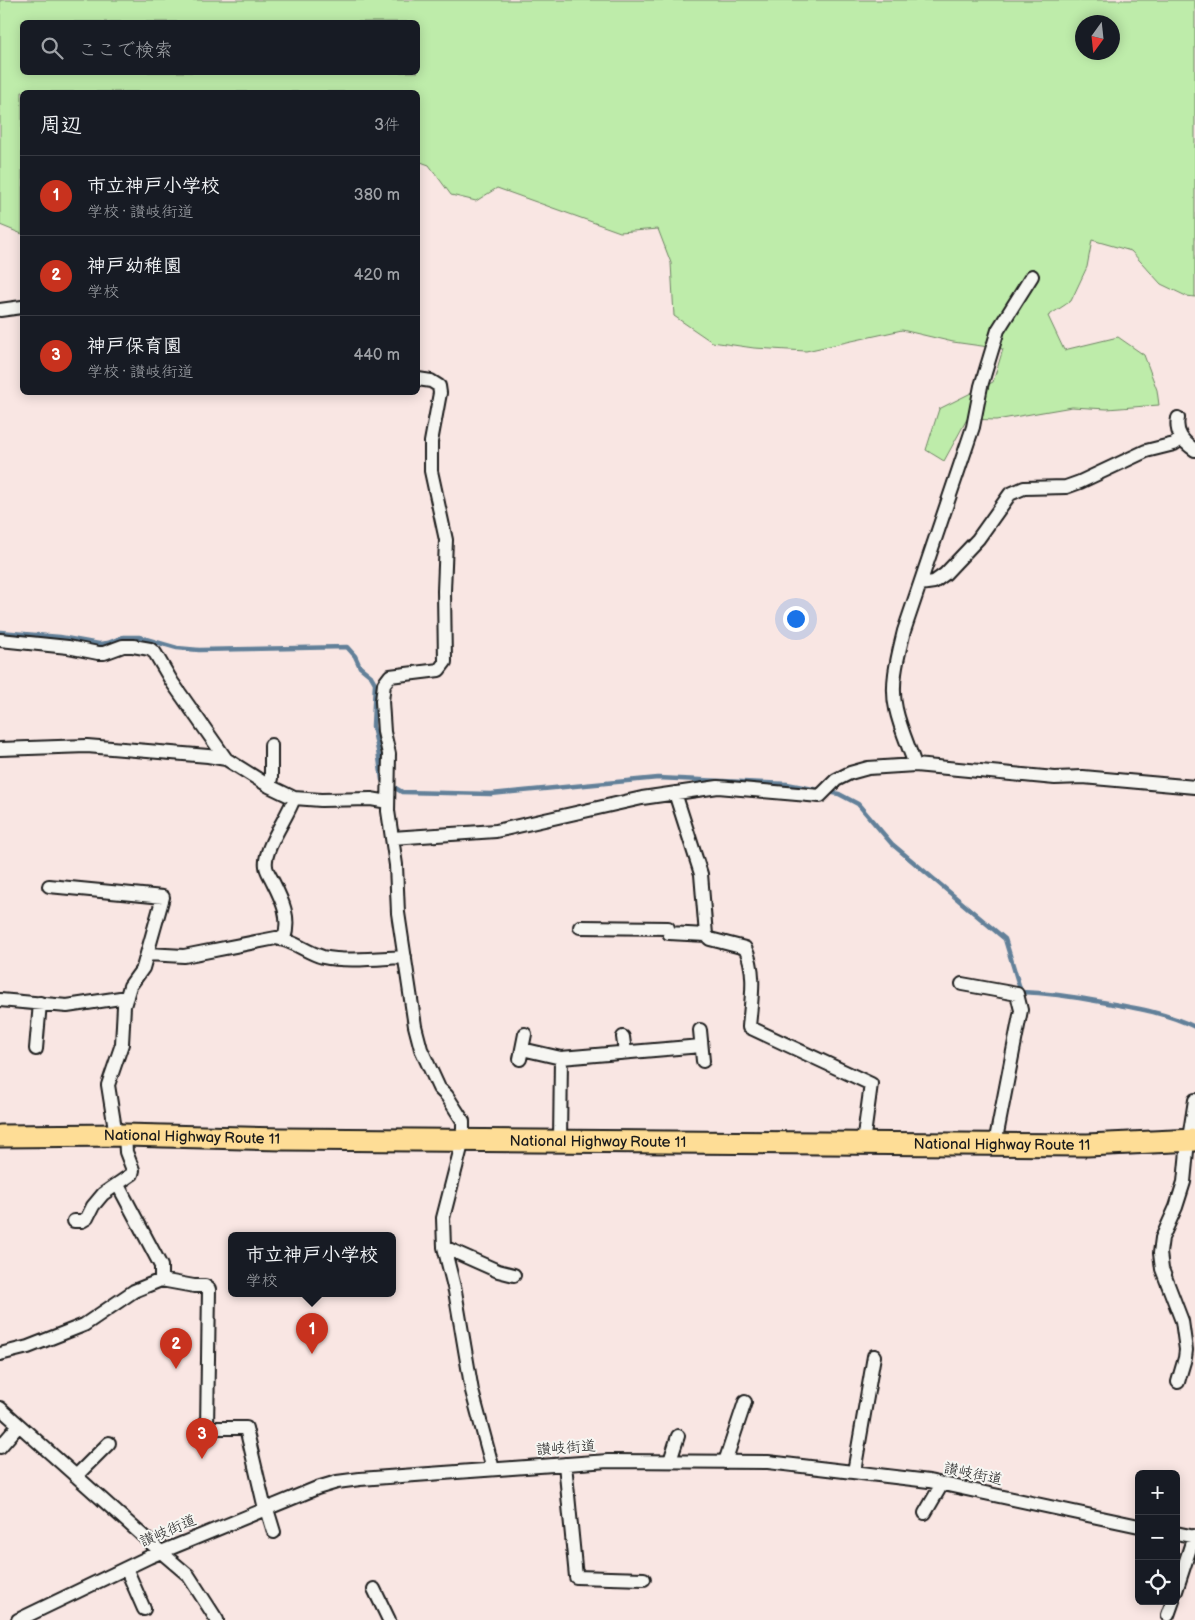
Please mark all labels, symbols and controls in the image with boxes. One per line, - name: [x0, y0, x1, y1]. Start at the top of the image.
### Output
- north arrow: [1075, 15, 1120, 60]
- search box: [20, 20, 420, 75]
- icon: search: [38, 34, 66, 62]
- text: ここで検索: [78, 39, 173, 62]
- text: 周辺: [40, 113, 82, 138]
- text: 3件: [374, 116, 400, 135]
- text: 市立神戸小学校: [87, 175, 220, 198]
- text: 1: [53, 186, 59, 205]
- text: 380 m: [354, 186, 400, 205]
- text: 学校 · 讃岐街道: [87, 203, 193, 222]
- text: 神戸幼稚園: [87, 255, 182, 278]
- text: 2: [51, 266, 61, 285]
- text: 420 m: [354, 266, 400, 285]
- text: 学校: [87, 283, 119, 302]
- text: 神戸保育園: [87, 335, 182, 358]
- text: 3: [51, 346, 61, 365]
- text: 440 m: [354, 346, 400, 365]
- text: 学校 · 讃岐街道: [87, 363, 193, 382]
- your location: [783, 606, 809, 632]
- street label: National Highway Route 11: [104, 1125, 281, 1148]
- street label: National Highway Route 11: [510, 1131, 686, 1152]
- street label: National Highway Route 11: [914, 1134, 1091, 1155]
- popup: [228, 1232, 396, 1297]
- text: 市立神戸小学校: [245, 1244, 379, 1267]
- text: 学校: [245, 1272, 278, 1291]
- pin: 1: [296, 1313, 328, 1354]
- pin: 2: [160, 1328, 192, 1369]
- pin: 3: [186, 1418, 218, 1459]
- street label: 讃岐街道: [535, 1436, 597, 1460]
- street label: 讃岐街道: [942, 1458, 1004, 1490]
- map controls: [1135, 1470, 1180, 1605]
- button: +: [1135, 1470, 1180, 1515]
- street label: 讃岐街道: [137, 1511, 199, 1551]
- button: −: [1135, 1515, 1180, 1560]
- button: locate: [1135, 1560, 1180, 1605]

